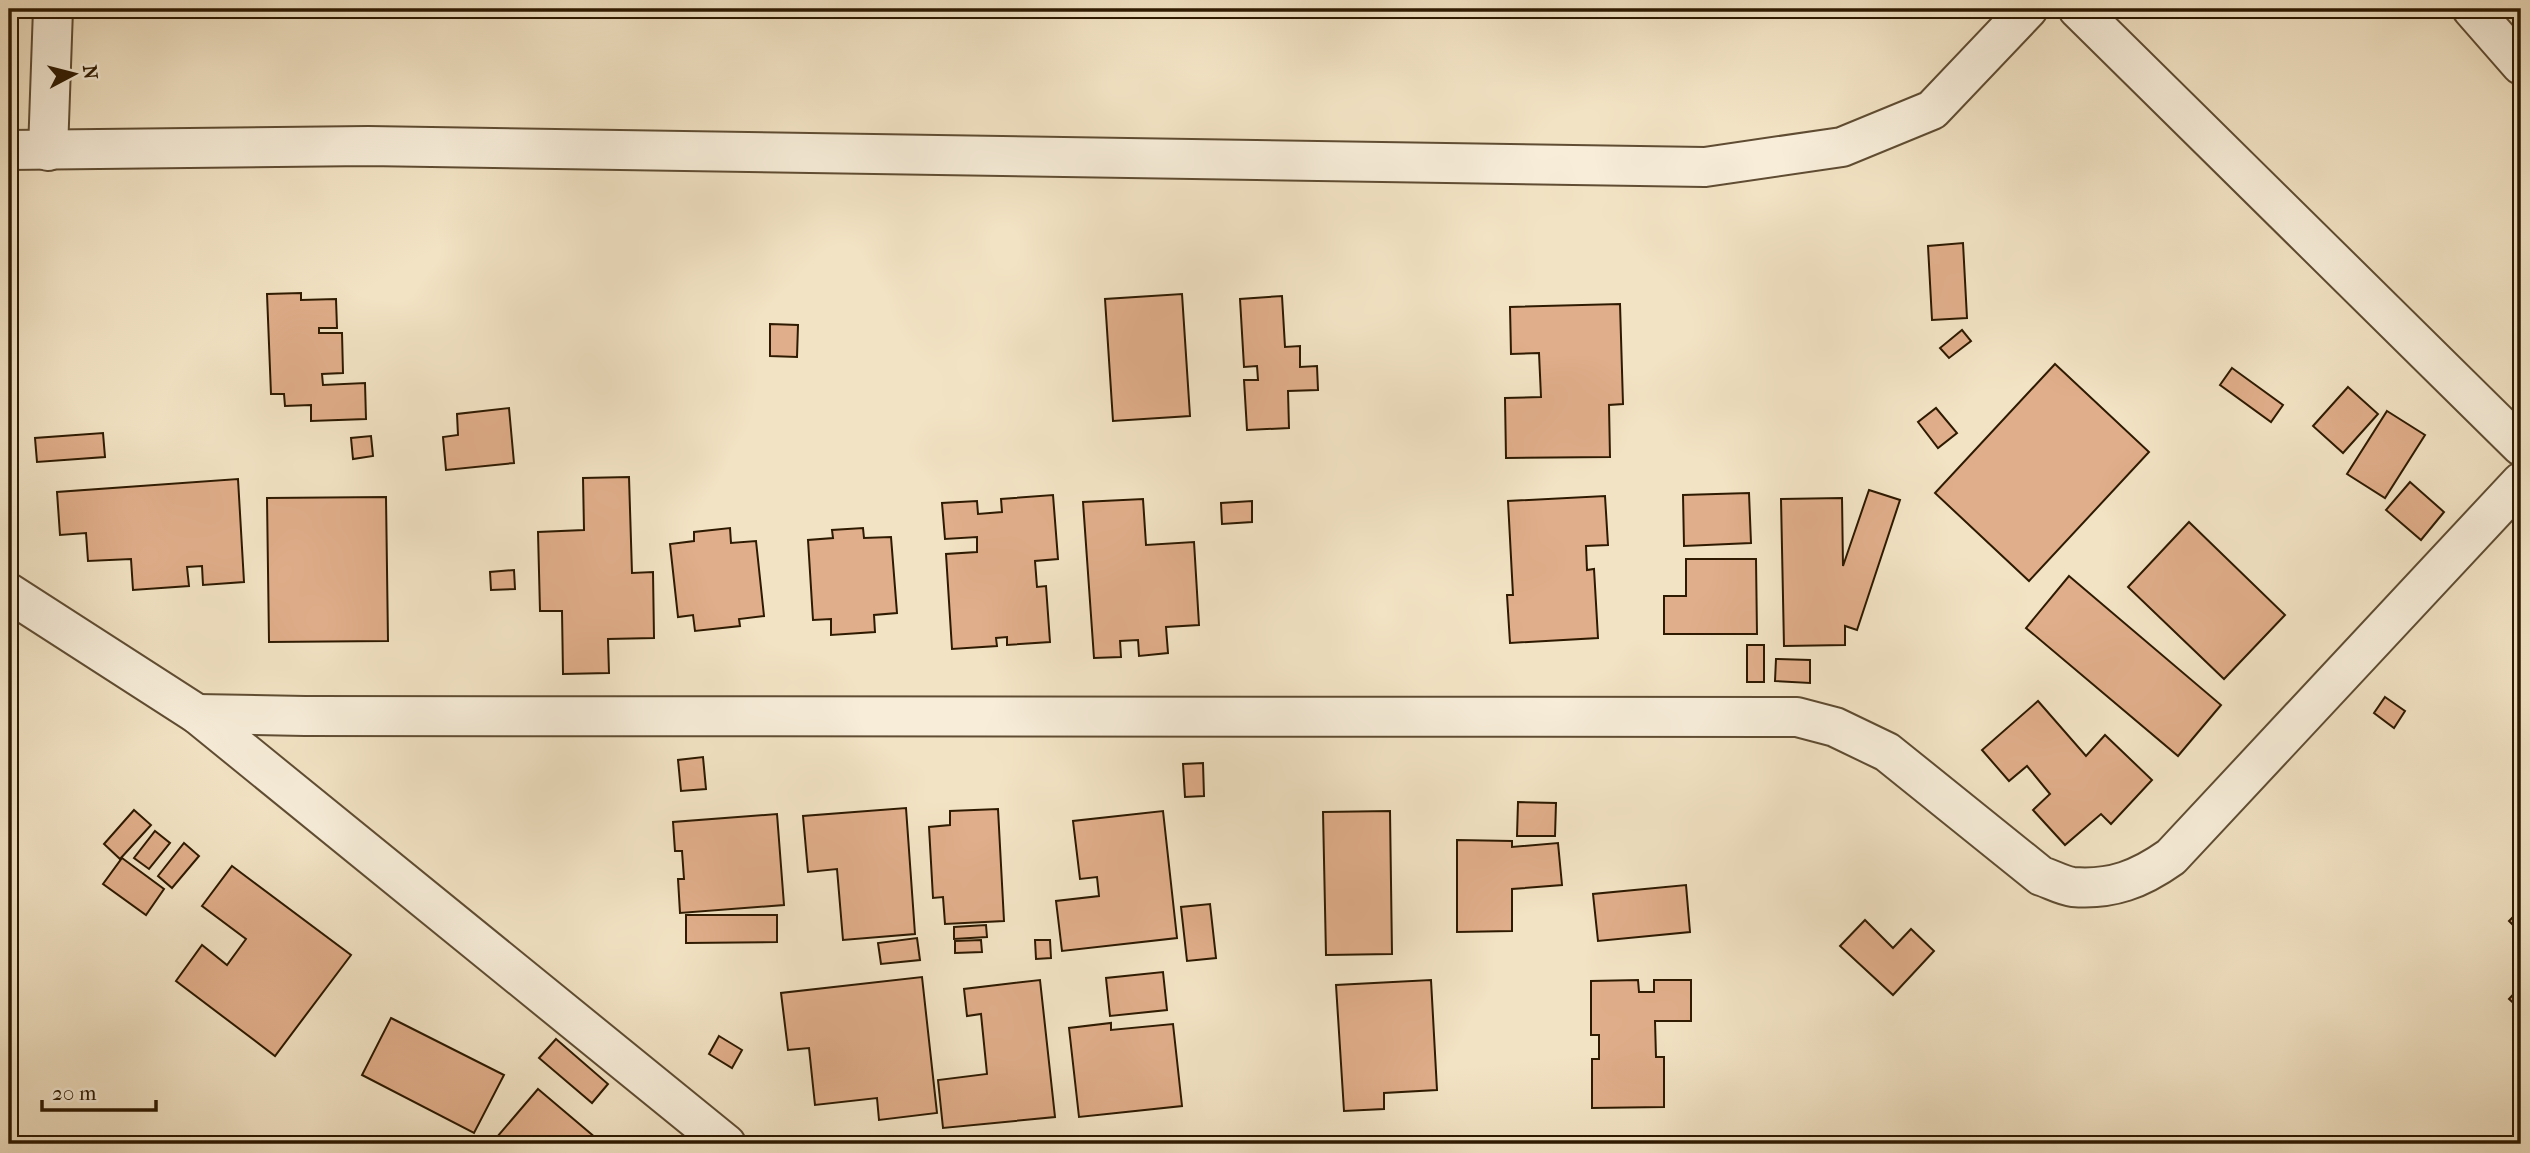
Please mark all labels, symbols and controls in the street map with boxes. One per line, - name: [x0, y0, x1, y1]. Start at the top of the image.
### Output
- north arrow: [38, 38, 108, 108]
- text: N: [78, 64, 102, 81]
- scale bar: [42, 1069, 156, 1113]
- text: 20 m: [52, 1081, 97, 1105]

